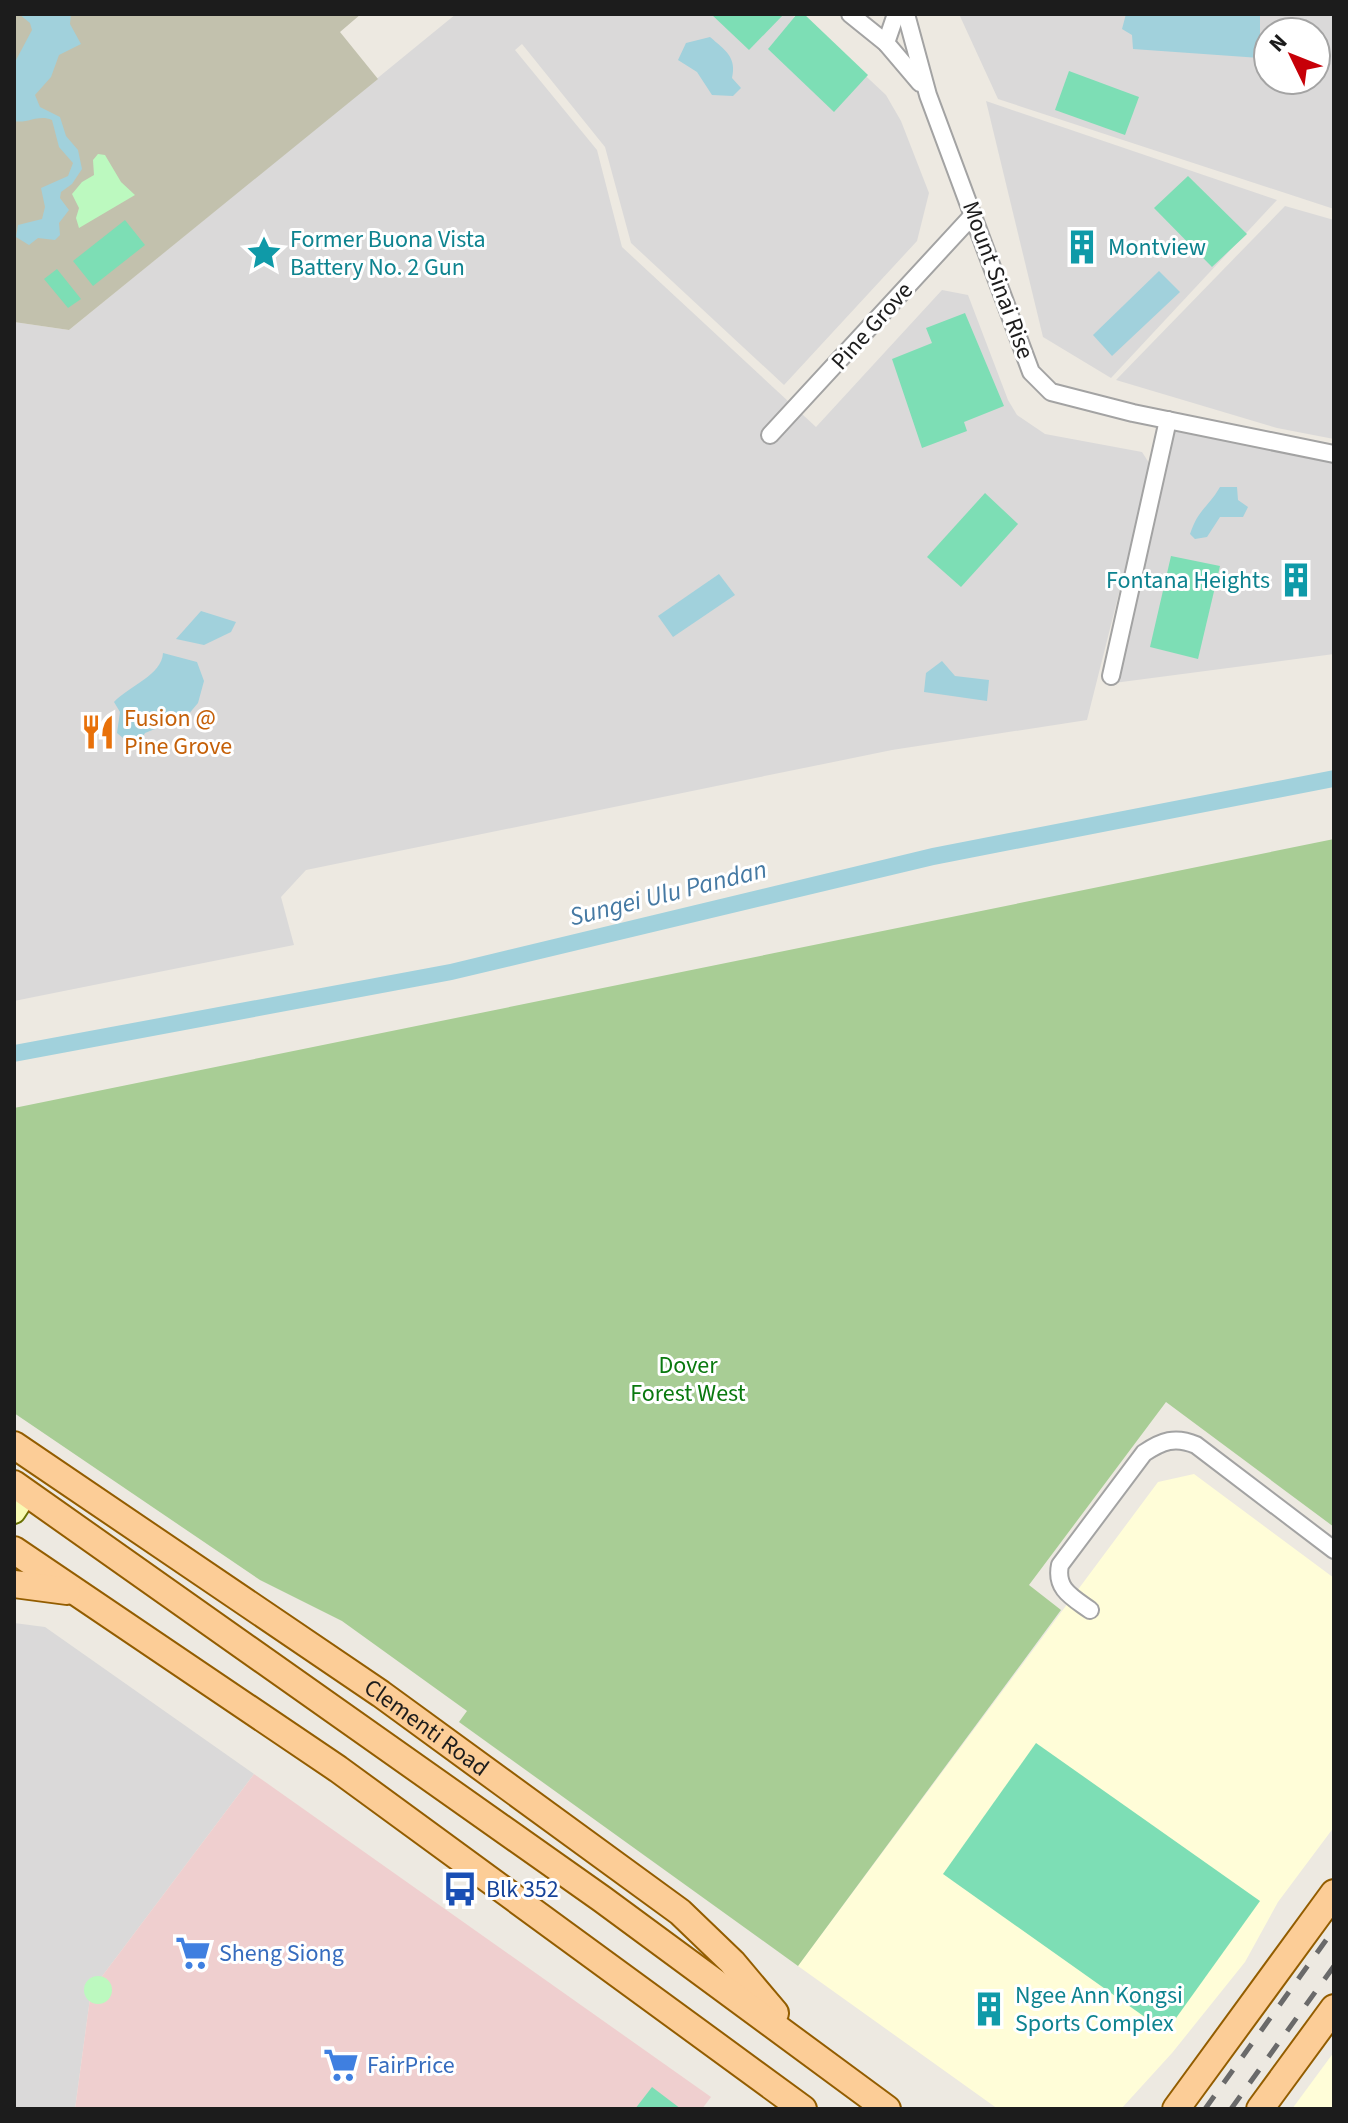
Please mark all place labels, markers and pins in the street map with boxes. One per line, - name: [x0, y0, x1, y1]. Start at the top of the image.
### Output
- place label: Former Buona Vista Battery No. 2 Gun: [290, 222, 486, 285]
- building icon: Montview: [1063, 228, 1101, 266]
- place label: Montview: [1108, 230, 1206, 265]
- place icon: Former Buona Vista Battery No. 2 Gun: [245, 234, 283, 272]
- building icon: Fontana Heights: [1277, 561, 1315, 599]
- place label: Fontana Heights: [1106, 563, 1270, 598]
- place label: Fusion @ Pine Grove: [124, 701, 232, 764]
- restaurant icon: Fusion @ Pine Grove: [79, 713, 117, 751]
- bus stop icon: Blk 352: [441, 1870, 479, 1908]
- place label: Blk 352: [486, 1872, 559, 1907]
- supermarket icon: Sheng Siong: [174, 1934, 212, 1972]
- place label: Sheng Siong: [219, 1936, 344, 1971]
- place label: Ngee Ann Kongsi Sports Complex: [1015, 1978, 1183, 2041]
- building icon: Ngee Ann Kongsi Sports Complex: [970, 1990, 1008, 2028]
- supermarket icon: FairPrice: [322, 2046, 360, 2084]
- place label: FairPrice: [367, 2048, 455, 2083]

